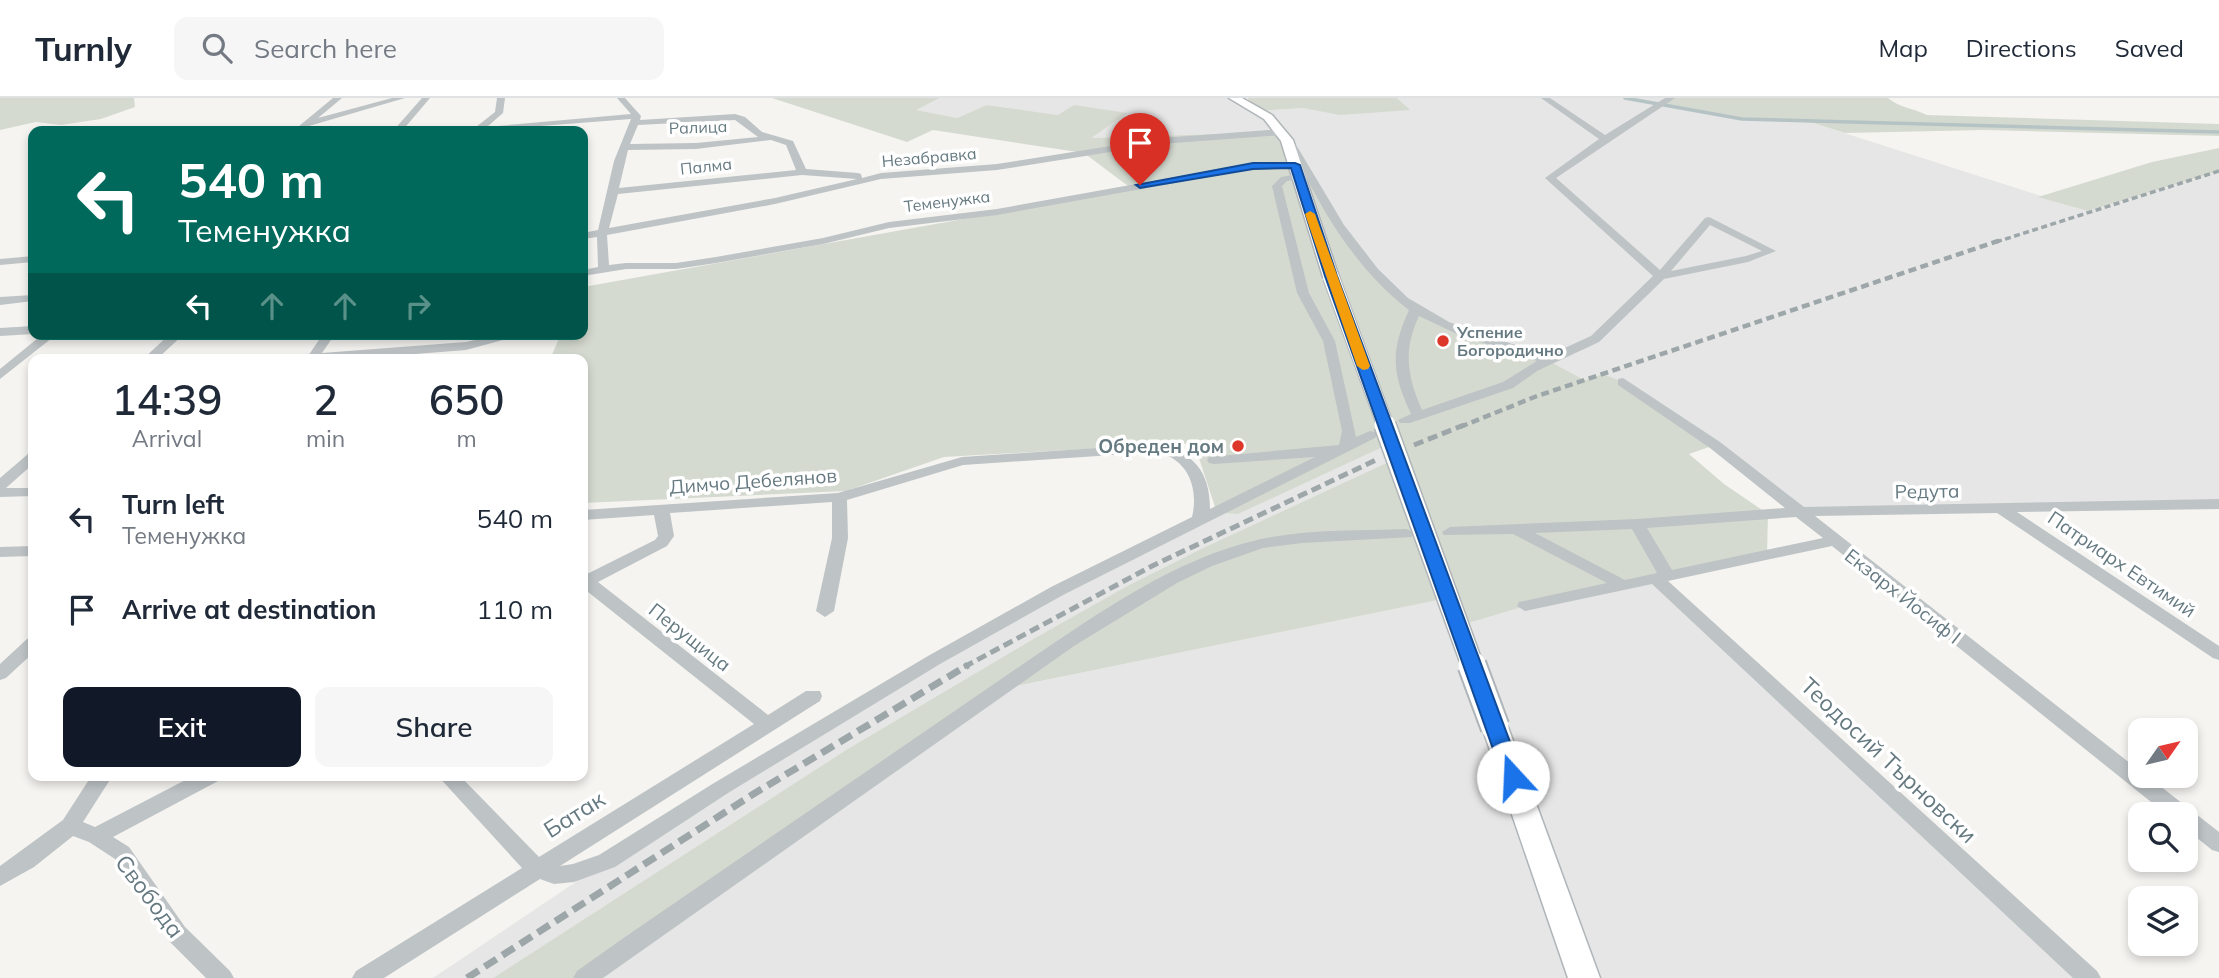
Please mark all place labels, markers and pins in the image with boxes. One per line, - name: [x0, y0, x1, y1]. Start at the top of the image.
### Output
- pin: [1110, 113, 1170, 185]
- place label: Успение Богородично: [1456, 322, 1564, 360]
- marker: Успение Богородично: [1435, 333, 1451, 349]
- place label: Обреден дом: [1098, 434, 1224, 458]
- marker: Обреден дом: [1230, 438, 1246, 454]

